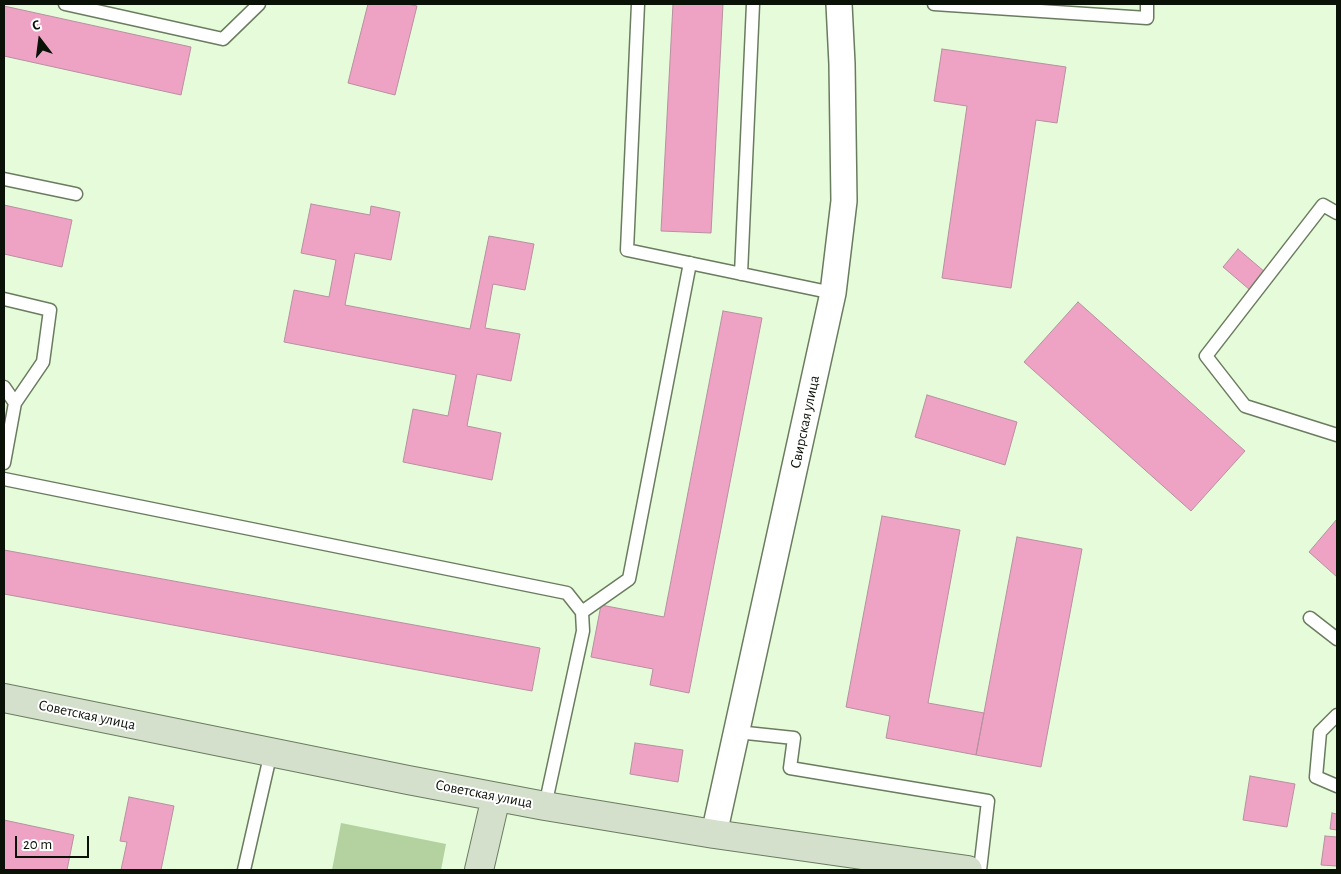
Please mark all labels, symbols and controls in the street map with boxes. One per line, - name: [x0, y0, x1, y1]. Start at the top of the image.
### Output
- north arrow: [15, 15, 65, 65]
- text: С: [31, 18, 42, 33]
- street label: Свирская улица: [786, 374, 824, 470]
- street label: Советская улица: [37, 696, 137, 734]
- street label: Советская улица: [434, 776, 534, 812]
- scale bar: [18, 826, 91, 858]
- text: 20 m: [23, 837, 52, 852]

